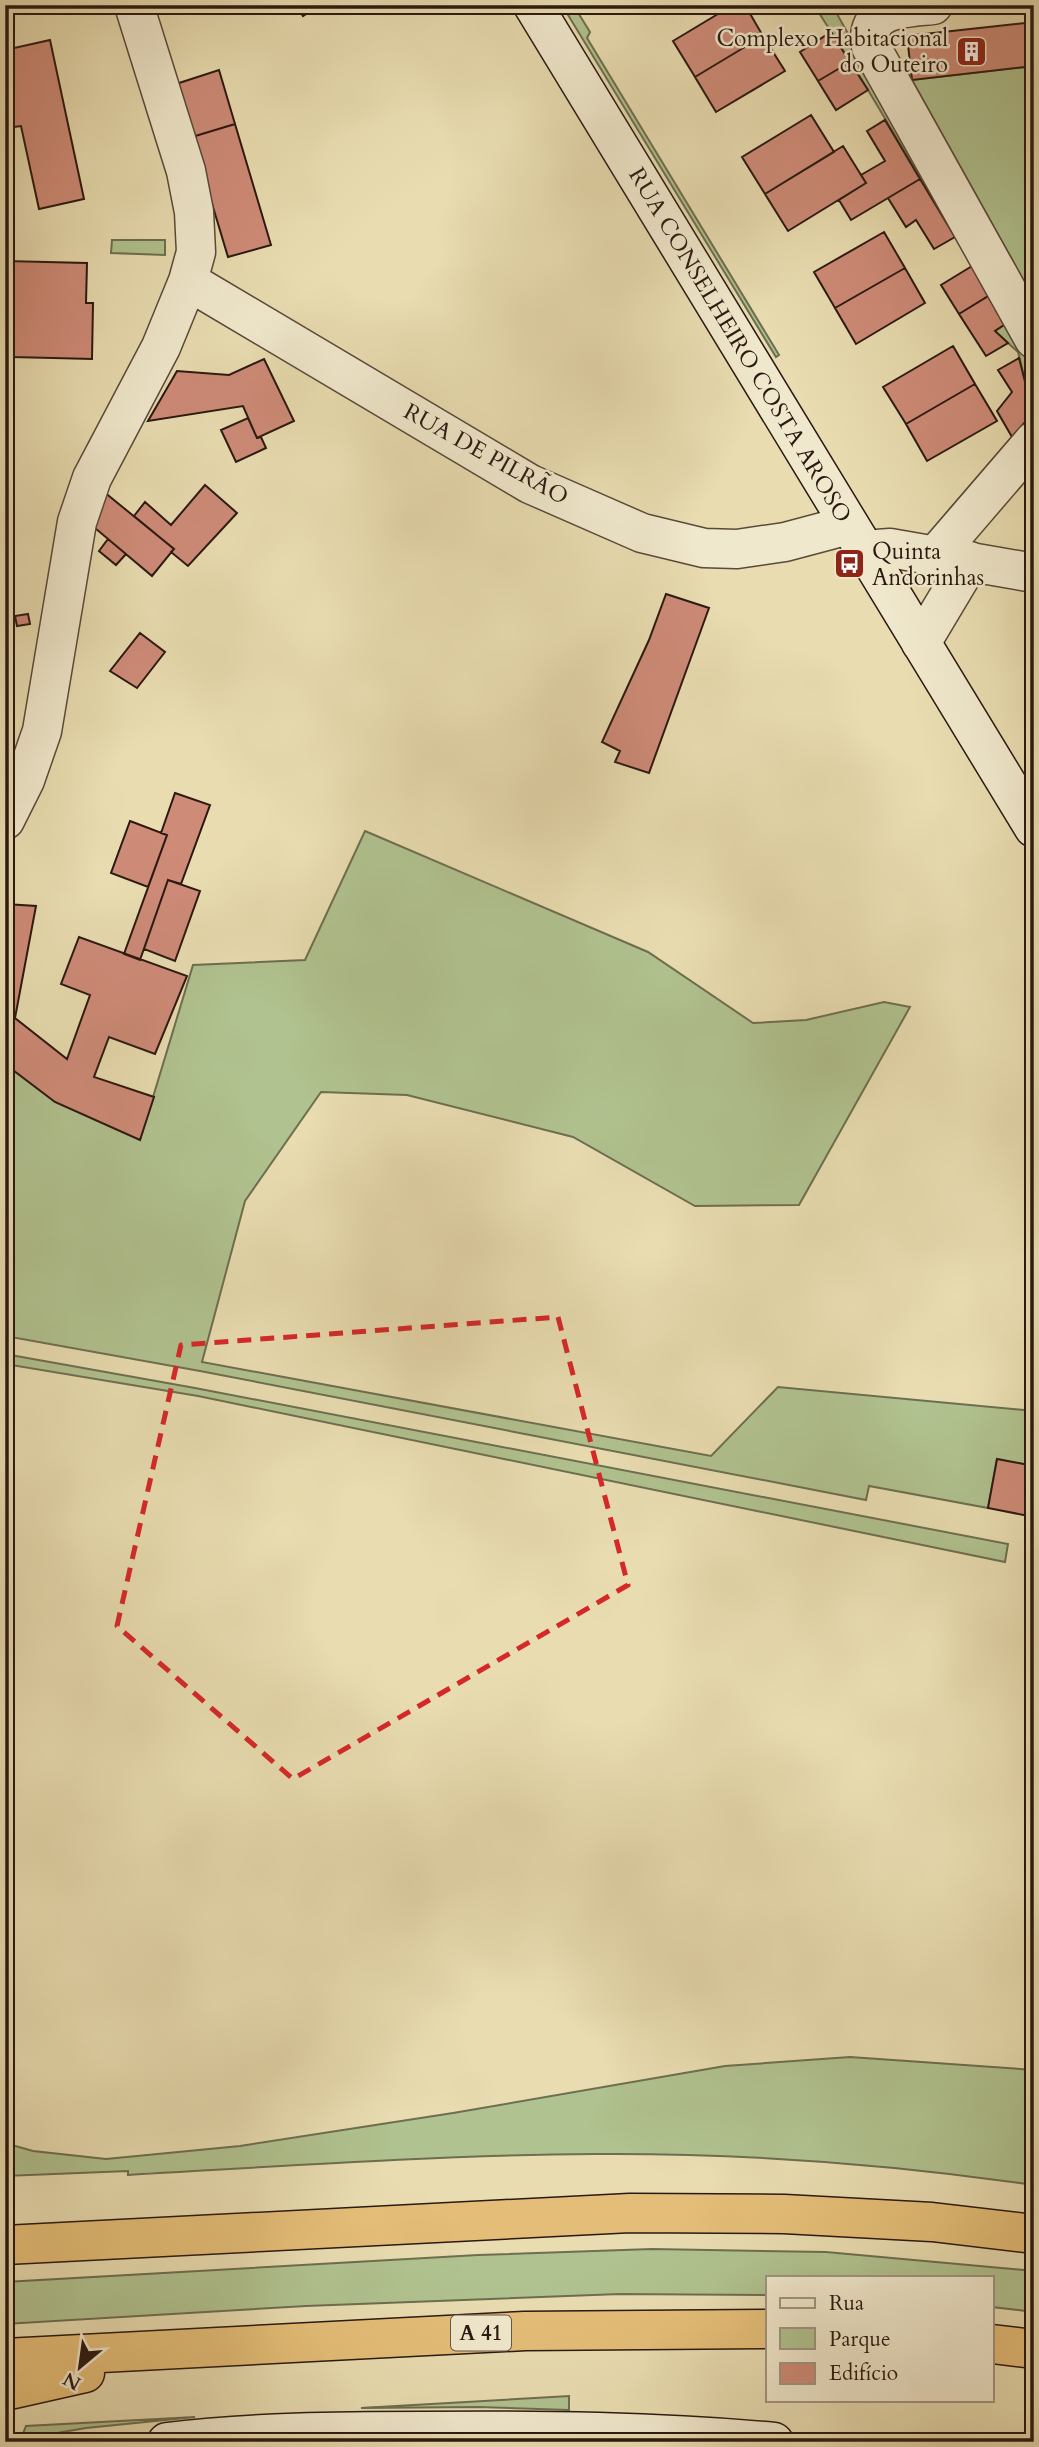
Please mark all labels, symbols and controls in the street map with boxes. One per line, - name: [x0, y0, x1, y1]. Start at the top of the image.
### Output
- place label: Complexo Habitacional do Outeiro: [717, 23, 948, 80]
- building icon: Complexo Habitacional do Outeiro: [954, 34, 988, 68]
- street label: RUA CONSELHEIRO COSTA AROSO: [621, 162, 859, 528]
- street label: RUA DE PILRÃO: [398, 395, 574, 512]
- place label: Quinta Andorinhas: [872, 536, 984, 593]
- bus stop icon: Quinta Andorinhas: [832, 547, 866, 581]
- legend: [766, 2276, 993, 2402]
- text: Rua: [829, 2289, 864, 2318]
- road number: A 41: [451, 2316, 511, 2350]
- text: Parque: [829, 2325, 890, 2354]
- north arrow: [46, 2332, 116, 2402]
- text: Edifício: [829, 2359, 898, 2388]
- text: N: [58, 2365, 86, 2396]

